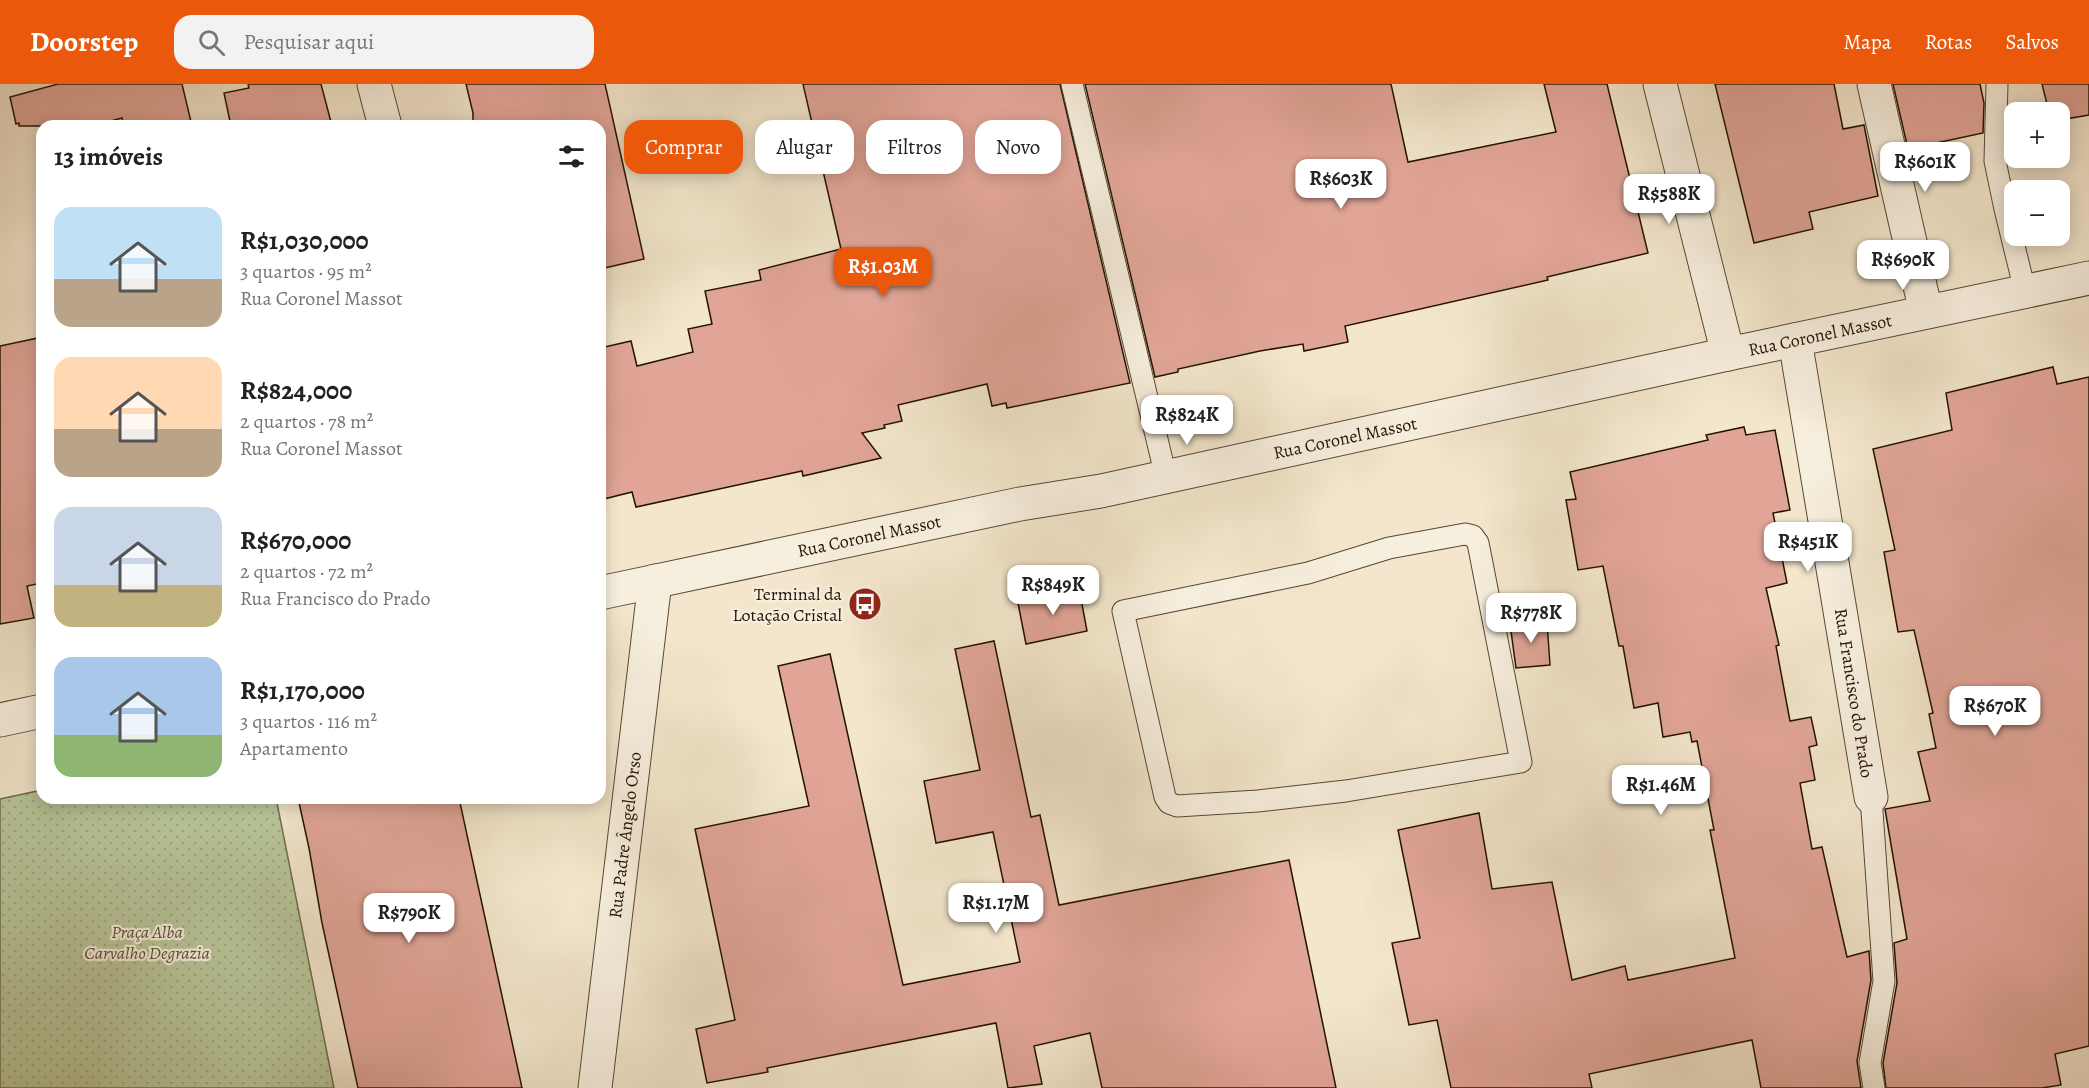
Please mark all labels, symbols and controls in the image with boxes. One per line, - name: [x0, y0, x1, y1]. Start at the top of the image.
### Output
- search box: [174, 15, 594, 69]
- text: Doorstep: [30, 23, 138, 61]
- icon: search: [195, 26, 228, 59]
- text: Pesquisar aqui: [243, 27, 374, 57]
- text: Mapa: [1843, 28, 1892, 56]
- text: Rotas: [1925, 28, 1972, 56]
- text: Salvos: [2005, 28, 2059, 56]
- map controls: [2004, 102, 2070, 246]
- button: +: [2004, 102, 2070, 168]
- chip: Comprar: [624, 120, 743, 174]
- chip: Alugar: [755, 120, 854, 174]
- chip: Filtros: [866, 120, 963, 174]
- chip: Novo: [975, 120, 1061, 174]
- text: 13 imóveis: [54, 139, 163, 174]
- icon: filters: [555, 140, 588, 173]
- pin: R$601K: [1876, 142, 1974, 193]
- text: R$601K: [1894, 148, 1956, 175]
- pin: R$603K: [1292, 159, 1390, 210]
- text: R$603K: [1309, 165, 1373, 192]
- pin: R$588K: [1620, 174, 1718, 225]
- text: R$588K: [1637, 180, 1701, 207]
- button: −: [2004, 180, 2070, 246]
- text: R$1,030,000: [240, 223, 369, 258]
- icon: home: [102, 231, 174, 303]
- pin: R$690K: [1854, 240, 1952, 291]
- text: R$690K: [1871, 246, 1935, 273]
- pin: R$1.03M: [828, 247, 938, 298]
- text: R$1.03M: [848, 253, 918, 280]
- text: 3 quartos · 95 m²: [240, 258, 372, 285]
- text: Rua Coronel Massot: [240, 285, 403, 312]
- street label: Rua Coronel Massot: [1746, 308, 1894, 362]
- text: R$824,000: [240, 373, 352, 408]
- icon: home: [102, 381, 174, 453]
- pin: R$824K: [1138, 395, 1236, 446]
- text: R$824K: [1155, 401, 1219, 428]
- text: 2 quartos · 78 m²: [240, 408, 373, 435]
- street label: Rua Coronel Massot: [1271, 411, 1419, 465]
- text: Rua Coronel Massot: [240, 435, 403, 462]
- street label: Rua Coronel Massot: [795, 509, 943, 563]
- pin: R$451K: [1759, 522, 1857, 573]
- text: R$670,000: [240, 523, 351, 558]
- text: R$451K: [1778, 528, 1838, 555]
- icon: home: [102, 531, 174, 603]
- text: 2 quartos · 72 m²: [240, 558, 373, 585]
- pin: R$849K: [1004, 565, 1102, 616]
- text: R$849K: [1021, 571, 1085, 598]
- place label: Terminal da Lotação Cristal: [732, 582, 843, 627]
- text: Rua Francisco do Prado: [240, 585, 431, 612]
- bus stop icon: Terminal da Lotação Cristal: [847, 586, 883, 622]
- pin: R$778K: [1482, 593, 1580, 644]
- text: R$778K: [1500, 599, 1562, 626]
- street label: Rua Francisco do Prado: [1829, 606, 1879, 780]
- text: R$1,170,000: [240, 673, 365, 708]
- icon: home: [102, 681, 174, 753]
- pin: R$670K: [1946, 686, 2044, 737]
- text: R$670K: [1963, 692, 2027, 719]
- text: 3 quartos · 116 m²: [240, 708, 377, 735]
- text: Apartamento: [240, 735, 348, 762]
- street label: Rua Padre Ângelo Orso: [603, 750, 647, 920]
- pin: R$1.46M: [1606, 765, 1716, 816]
- text: R$1.46M: [1626, 771, 1696, 798]
- pin: R$1.17M: [941, 883, 1051, 934]
- text: R$1.17M: [962, 889, 1030, 916]
- pin: R$790K: [360, 893, 458, 944]
- text: R$790K: [377, 899, 441, 926]
- park label: Praça Alba Carvalho Degrazia: [84, 920, 210, 965]

